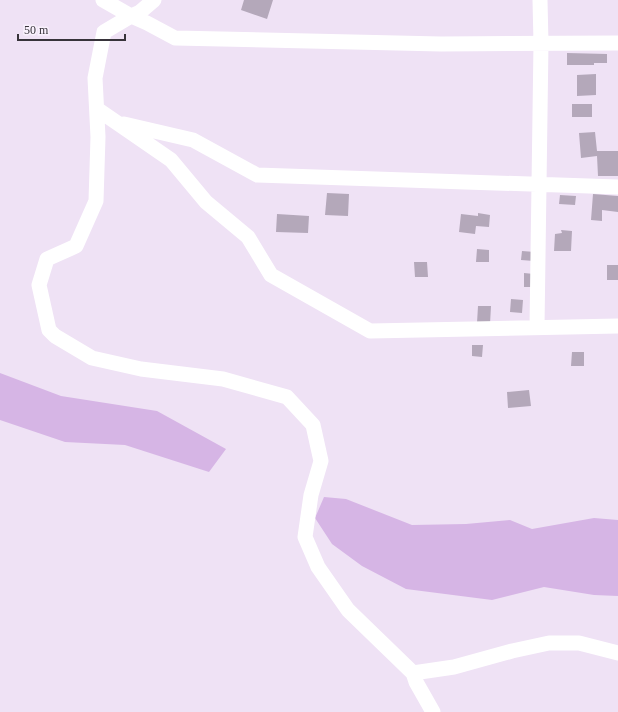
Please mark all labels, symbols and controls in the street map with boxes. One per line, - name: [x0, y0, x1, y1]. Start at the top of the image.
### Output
- scale bar: [18, 16, 125, 42]
- text: 50 m: [24, 23, 49, 37]

